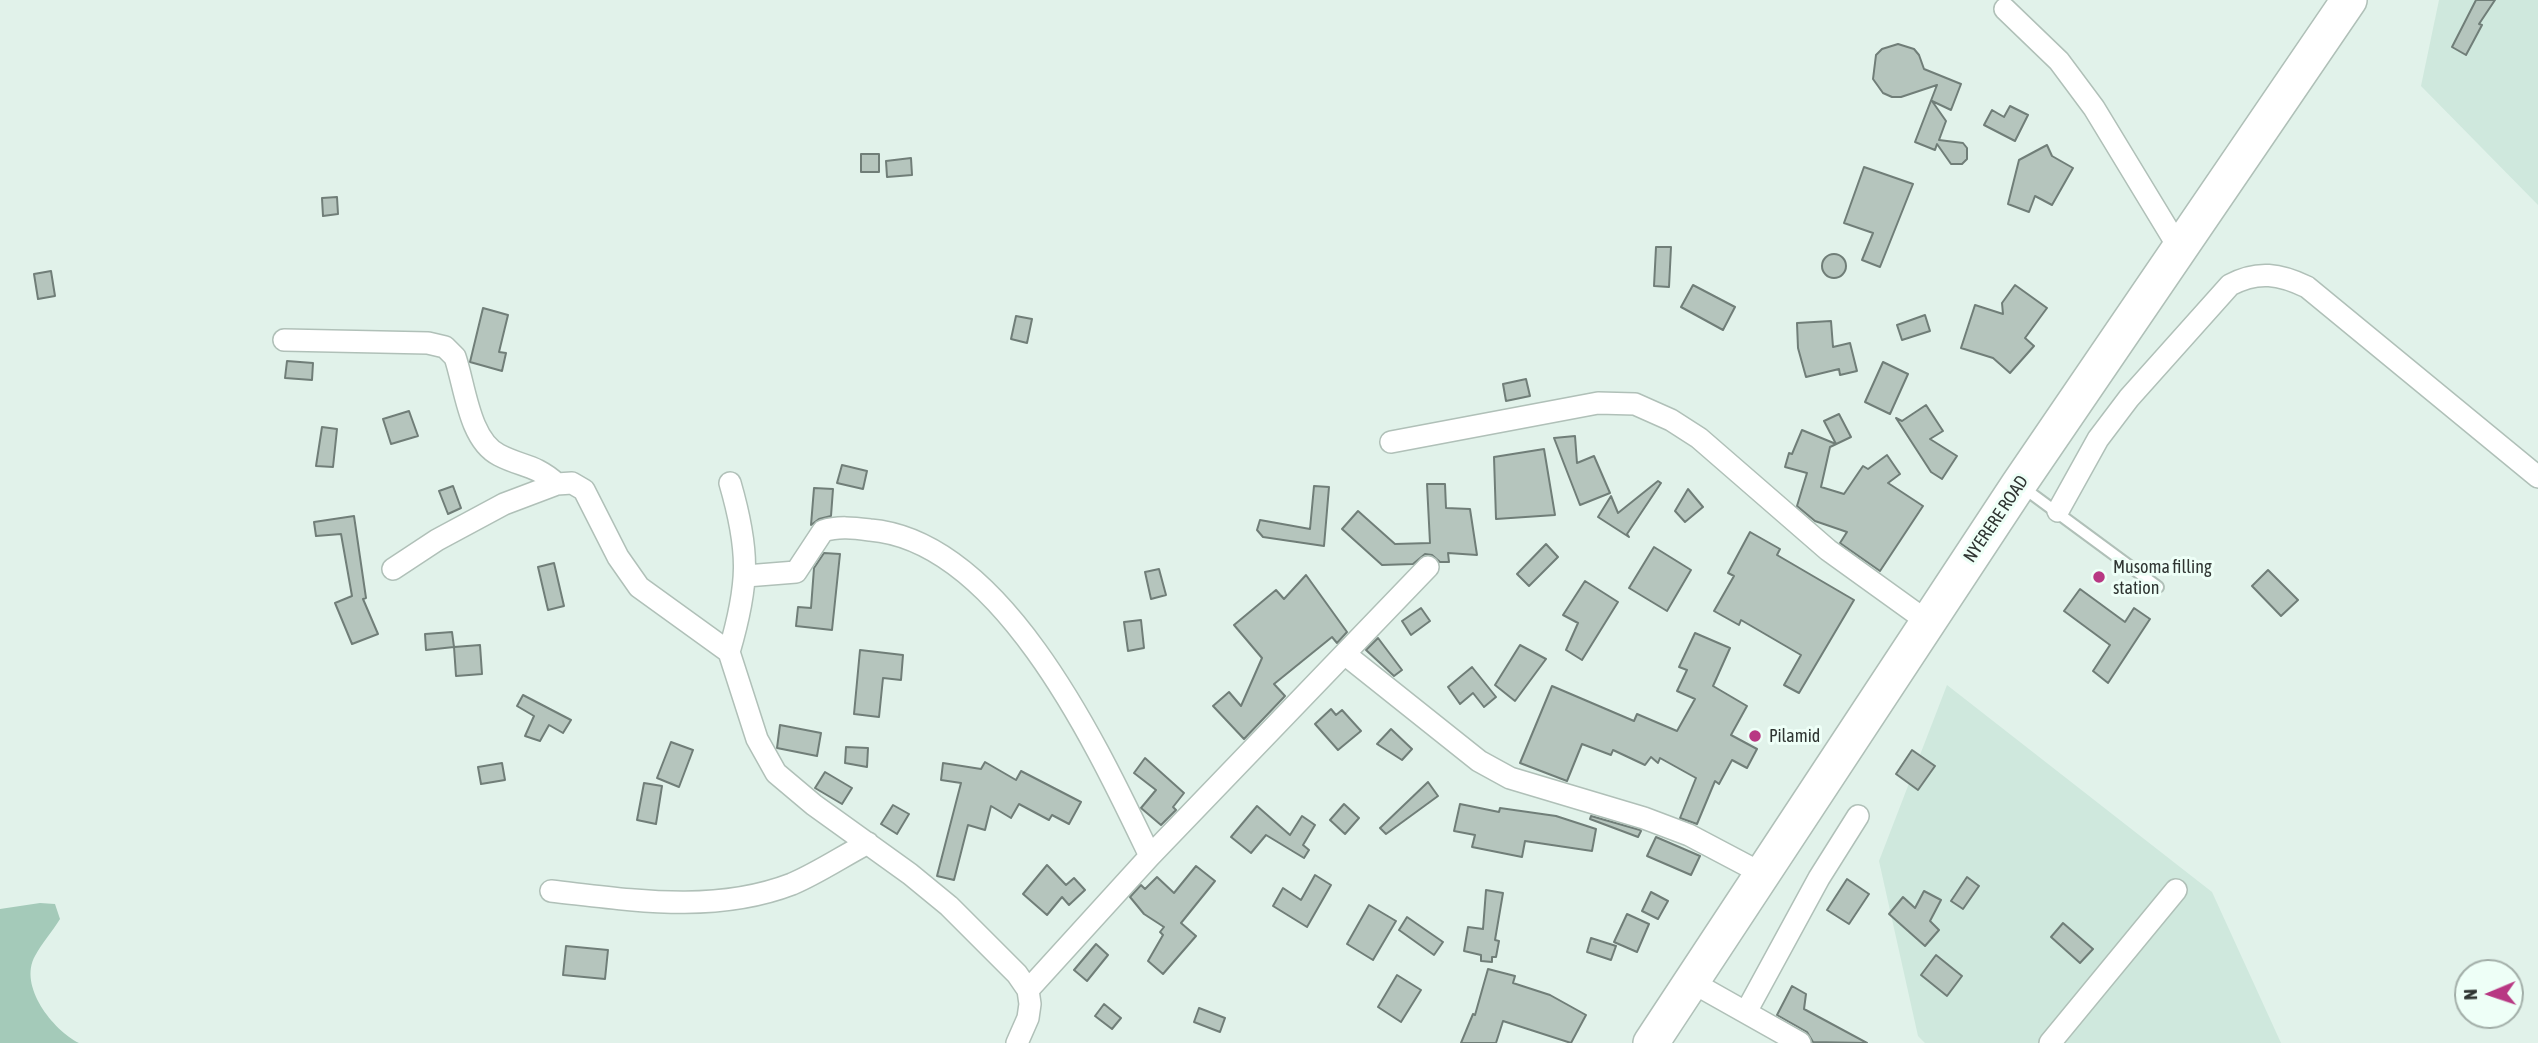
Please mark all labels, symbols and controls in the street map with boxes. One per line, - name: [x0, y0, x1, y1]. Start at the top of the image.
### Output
- street label: NYERERE ROAD: [1959, 471, 2033, 567]
- place label: Musoma filling station: [2113, 556, 2212, 598]
- marker: Musoma filling station: [2091, 569, 2107, 585]
- place label: Pilamid: [1769, 725, 1820, 747]
- marker: Pilamid: [1747, 728, 1763, 744]
- north arrow: [2454, 959, 2524, 1029]
- text: N: [2459, 989, 2481, 1001]

